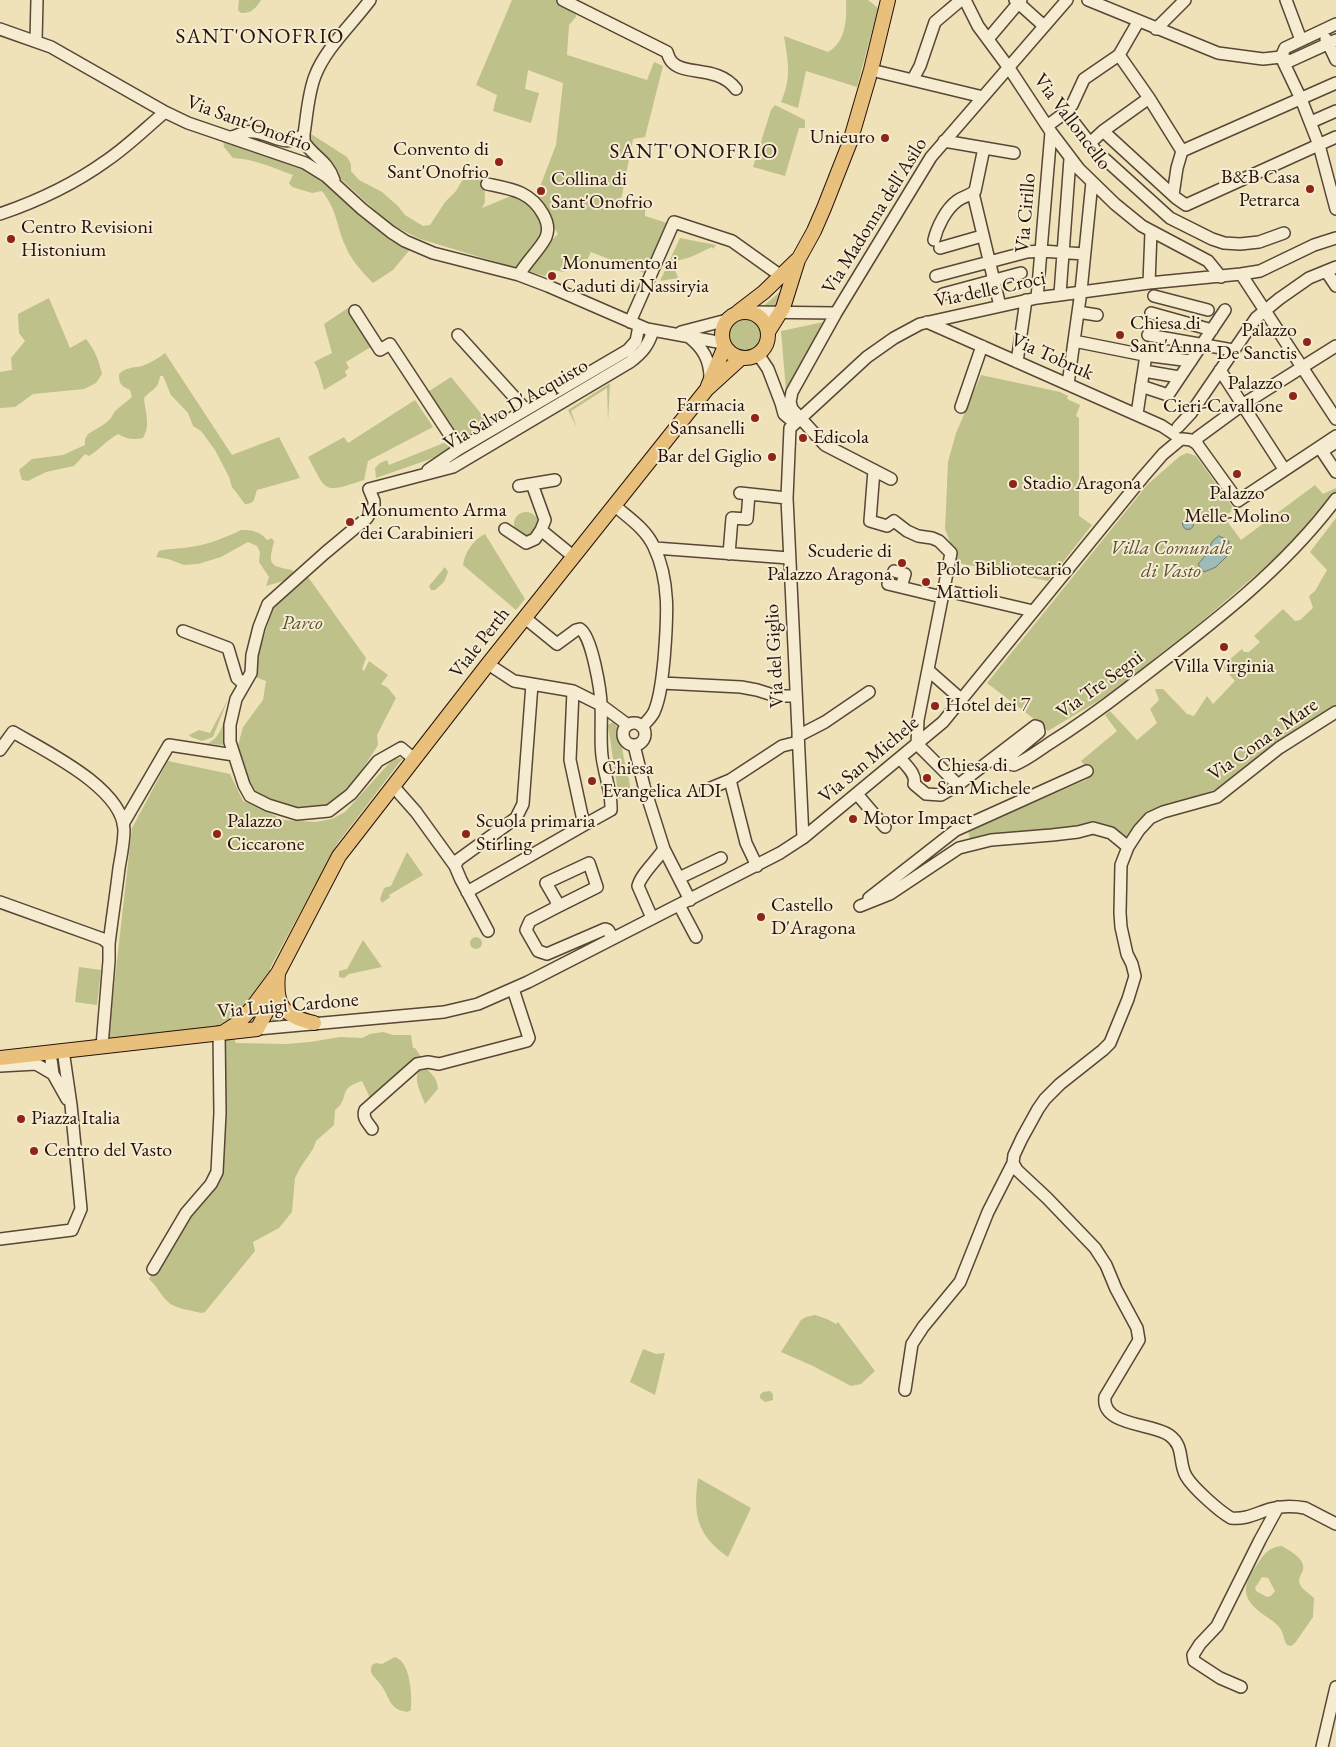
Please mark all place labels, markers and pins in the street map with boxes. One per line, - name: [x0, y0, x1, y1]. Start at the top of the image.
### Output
- place label: Unieuro: [810, 126, 875, 150]
- marker: Unieuro: [879, 132, 891, 144]
- place label: Convento di Sant'Onofrio: [387, 138, 489, 185]
- marker: Convento di Sant'Onofrio: [493, 156, 505, 168]
- place label: B&B Casa Petrarca: [1221, 166, 1300, 213]
- place label: Collina di Sant'Onofrio: [551, 168, 653, 215]
- marker: B&B Casa Petrarca: [1304, 183, 1316, 195]
- marker: Collina di Sant'Onofrio: [535, 185, 547, 197]
- place label: Centro Revisioni Histonium: [21, 216, 153, 263]
- marker: Centro Revisioni Histonium: [5, 233, 17, 245]
- place label: Monumento ai Caduti di Nassiryia: [562, 252, 709, 299]
- marker: Monumento ai Caduti di Nassiryia: [546, 270, 558, 282]
- place label: Chiesa di Sant'Anna: [1130, 312, 1211, 359]
- place label: Palazzo De Sanctis: [1217, 319, 1297, 366]
- marker: Chiesa di Sant'Anna: [1114, 329, 1126, 341]
- marker: Palazzo De Sanctis: [1301, 336, 1313, 348]
- place label: Palazzo Cieri-Cavallone: [1163, 372, 1283, 419]
- marker: Palazzo Cieri-Cavallone: [1287, 390, 1299, 402]
- place label: Farmacia Sansanelli: [670, 394, 745, 441]
- marker: Farmacia Sansanelli: [749, 412, 761, 424]
- place label: Edicola: [813, 426, 869, 450]
- marker: Edicola: [797, 432, 809, 444]
- place label: Bar del Giglio: [657, 445, 762, 469]
- marker: Bar del Giglio: [766, 451, 778, 463]
- marker: Palazzo Melle-Molino: [1231, 468, 1243, 480]
- place label: Stadio Aragona: [1023, 472, 1141, 496]
- marker: Stadio Aragona: [1007, 478, 1019, 490]
- place label: Palazzo Melle-Molino: [1184, 482, 1290, 529]
- place label: Monumento Arma dei Carabinieri: [360, 499, 507, 546]
- marker: Monumento Arma dei Carabinieri: [344, 516, 356, 528]
- place label: Scuderie di Palazzo Aragona: [767, 540, 892, 587]
- marker: Scuderie di Palazzo Aragona: [896, 557, 908, 569]
- place label: Polo Bibliotecario Mattioli: [936, 558, 1072, 605]
- marker: Polo Bibliotecario Mattioli: [920, 576, 932, 588]
- marker: Villa Virginia: [1218, 641, 1230, 653]
- place label: Villa Virginia: [1173, 655, 1275, 679]
- place label: Hotel dei 7: [945, 694, 1030, 718]
- marker: Hotel dei 7: [929, 700, 941, 712]
- place label: Chiesa di San Michele: [937, 754, 1031, 801]
- place label: Chiesa Evangelica ADI: [602, 757, 721, 804]
- marker: Chiesa di San Michele: [921, 772, 933, 784]
- marker: Chiesa Evangelica ADI: [586, 775, 598, 787]
- place label: Motor Impact: [863, 807, 972, 831]
- place label: Palazzo Ciccarone: [227, 810, 305, 857]
- place label: Scuola primaria Stirling: [476, 810, 595, 857]
- marker: Motor Impact: [847, 813, 859, 825]
- marker: Palazzo Ciccarone: [211, 828, 223, 840]
- marker: Scuola primaria Stirling: [460, 828, 472, 840]
- place label: Castello D'Aragona: [771, 894, 856, 941]
- marker: Castello D'Aragona: [755, 911, 767, 923]
- place label: Piazza Italia: [31, 1107, 120, 1131]
- marker: Piazza Italia: [15, 1113, 27, 1125]
- place label: Centro del Vasto: [44, 1139, 172, 1163]
- marker: Centro del Vasto: [28, 1145, 40, 1157]

